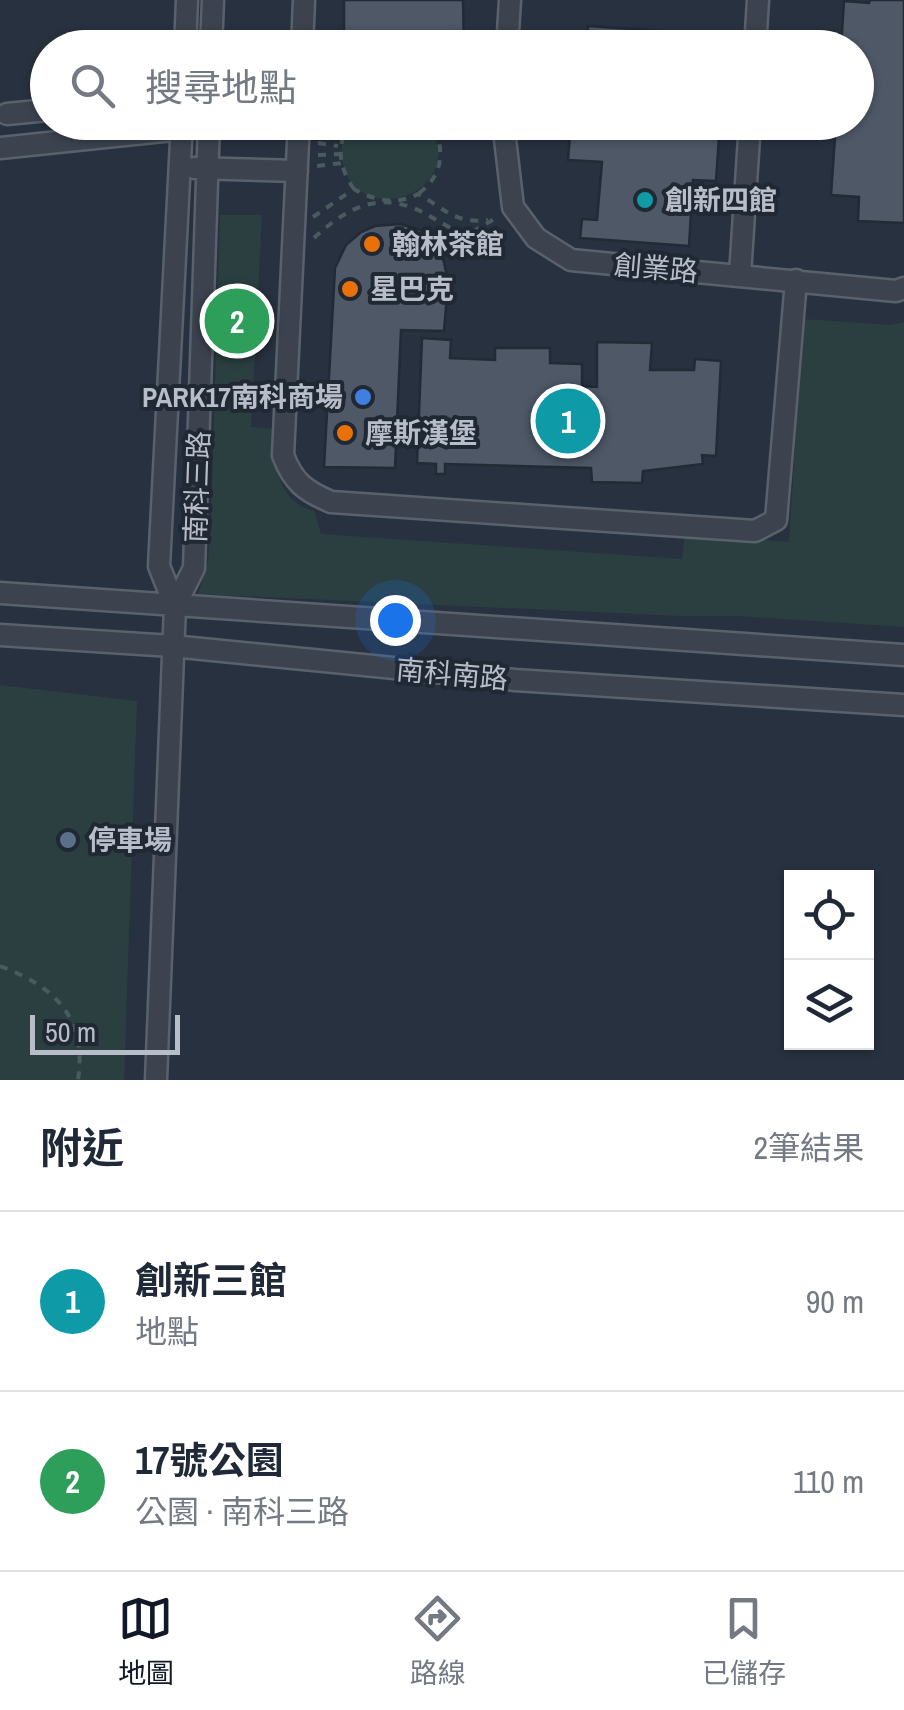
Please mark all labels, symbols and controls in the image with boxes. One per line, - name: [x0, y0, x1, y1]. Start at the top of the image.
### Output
- search box: [30, 30, 874, 140]
- icon: search: [65, 58, 120, 113]
- text: 搜尋地點: [145, 62, 297, 113]
- place label: 創新四館: [665, 181, 777, 219]
- marker: 創新四館: [634, 189, 656, 211]
- place label: 翰林茶館: [392, 225, 504, 263]
- marker: 翰林茶館: [361, 233, 383, 255]
- street label: 創業路: [612, 245, 700, 291]
- place label: 星巴克: [370, 270, 454, 308]
- marker: 星巴克: [339, 278, 361, 300]
- pin: 2: [204, 284, 270, 358]
- place label: PARK17南科商場: [142, 378, 343, 416]
- pin: 1: [536, 384, 600, 458]
- marker: PARK17南科商場: [352, 386, 374, 408]
- place label: 摩斯漢堡: [365, 414, 477, 452]
- marker: 摩斯漢堡: [334, 422, 356, 444]
- street label: 南科三路: [176, 430, 218, 544]
- your location: [370, 595, 421, 646]
- street label: 南科南路: [395, 650, 509, 698]
- place label: 停車場: [88, 821, 172, 859]
- marker: 停車場: [57, 829, 79, 851]
- map controls: [784, 870, 874, 1050]
- button: locate: [784, 870, 874, 960]
- button: layers: [784, 960, 874, 1050]
- scale bar: [30, 1010, 180, 1054]
- text: 50 m: [45, 1013, 96, 1051]
- text: 附近: [40, 1120, 124, 1176]
- text: 2筆結果: [753, 1126, 864, 1169]
- text: 創新三館: [135, 1255, 287, 1306]
- text: 1: [65, 1280, 80, 1323]
- text: 90 m: [806, 1280, 864, 1323]
- text: 地點: [135, 1310, 199, 1353]
- text: 17號公園: [135, 1435, 284, 1486]
- text: 2: [65, 1460, 80, 1503]
- text: 110 m: [793, 1460, 864, 1503]
- text: 公園 · 南科三路: [135, 1490, 349, 1533]
- tab: 地圖: [118, 1591, 174, 1692]
- tab: 路線: [410, 1591, 466, 1692]
- tab: 已儲存: [702, 1591, 786, 1692]

